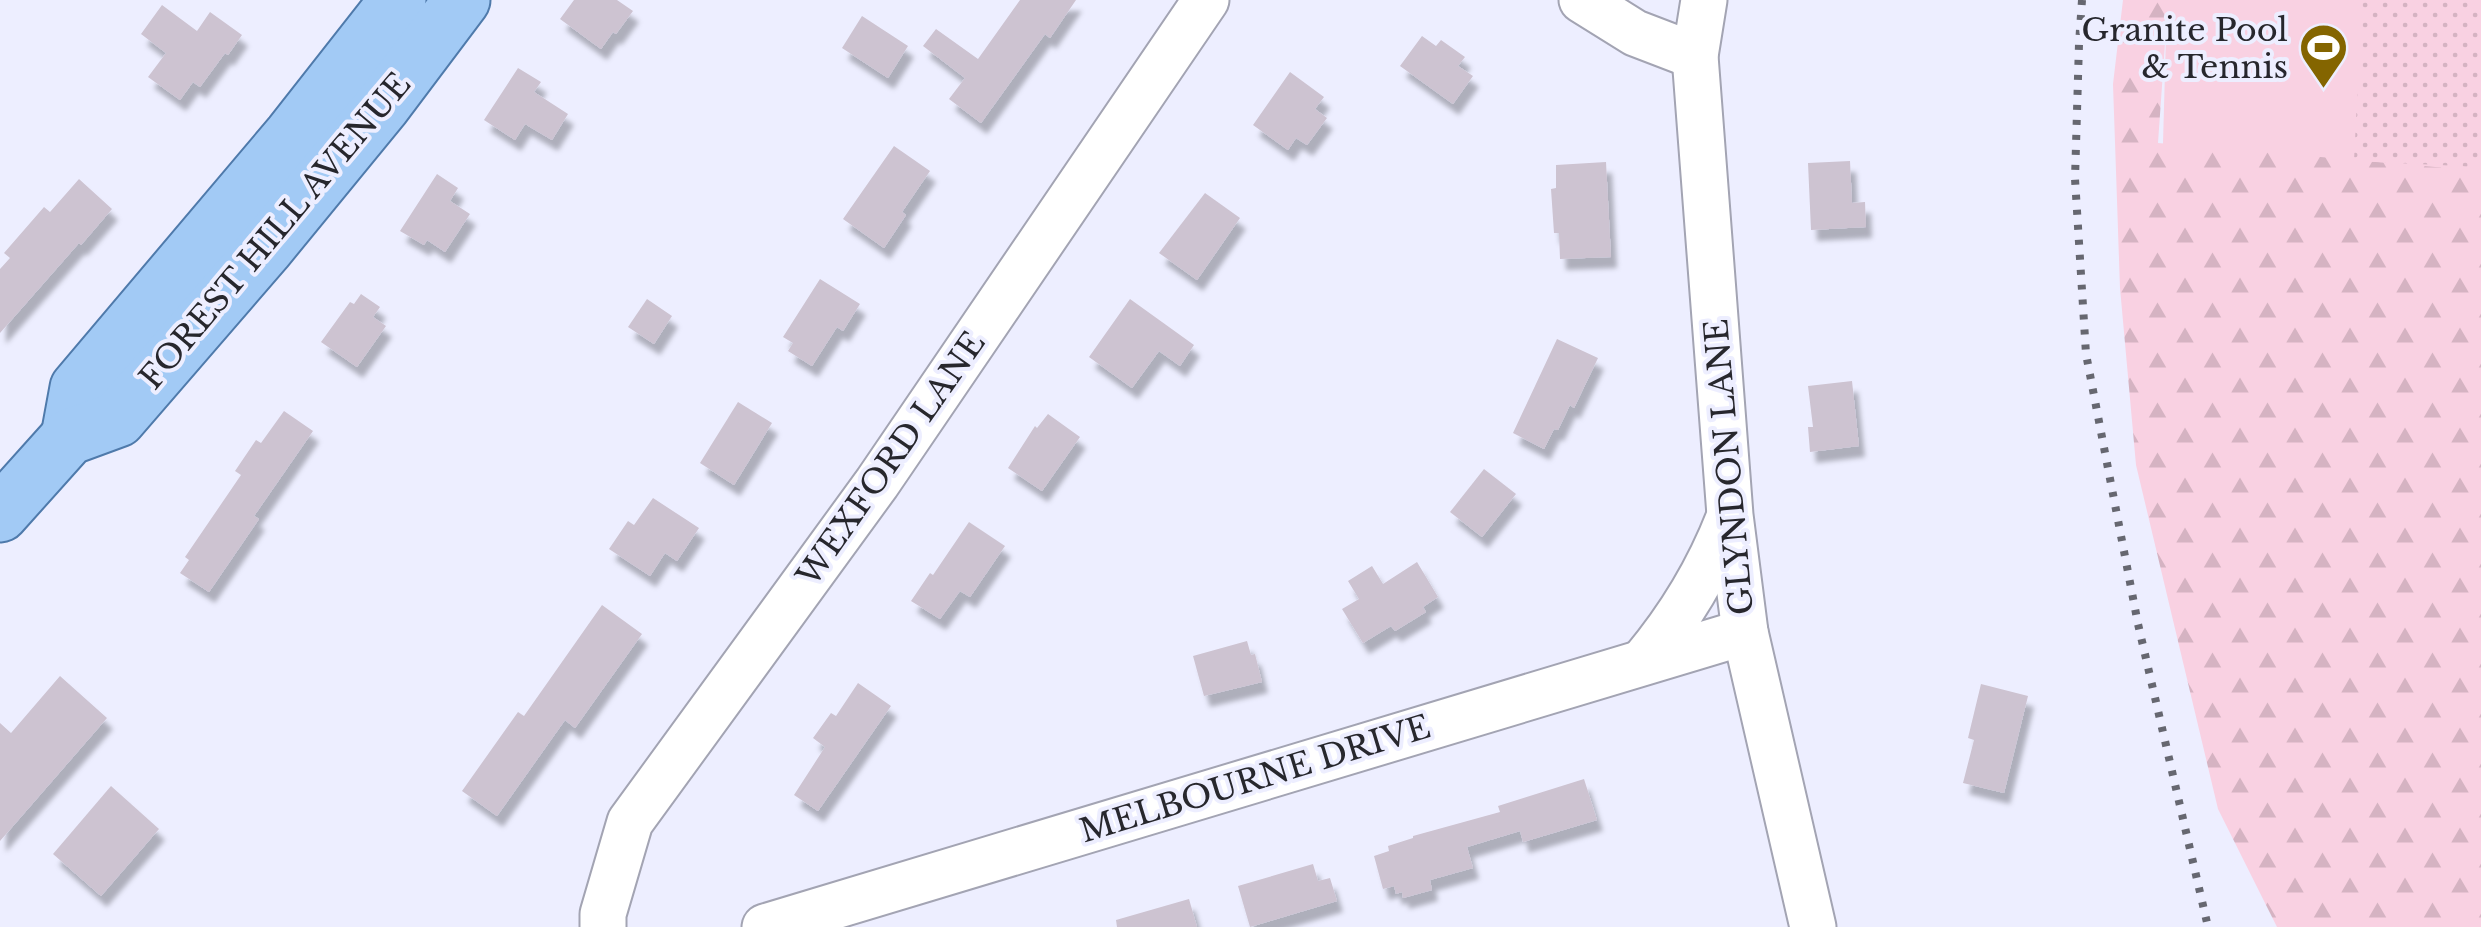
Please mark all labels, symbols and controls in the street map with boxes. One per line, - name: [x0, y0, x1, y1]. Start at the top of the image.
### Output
- place label: Granite Pool & Tennis: [2081, 10, 2288, 87]
- sports icon: Granite Pool & Tennis: [2297, 22, 2349, 90]
- street label: FOREST HILL AVENUE: [131, 65, 419, 397]
- street label: GLYNDON LANE: [1696, 317, 1762, 617]
- street label: WEXFORD LANE: [788, 324, 994, 595]
- street label: MELBOURNE DRIVE: [1075, 707, 1435, 851]

